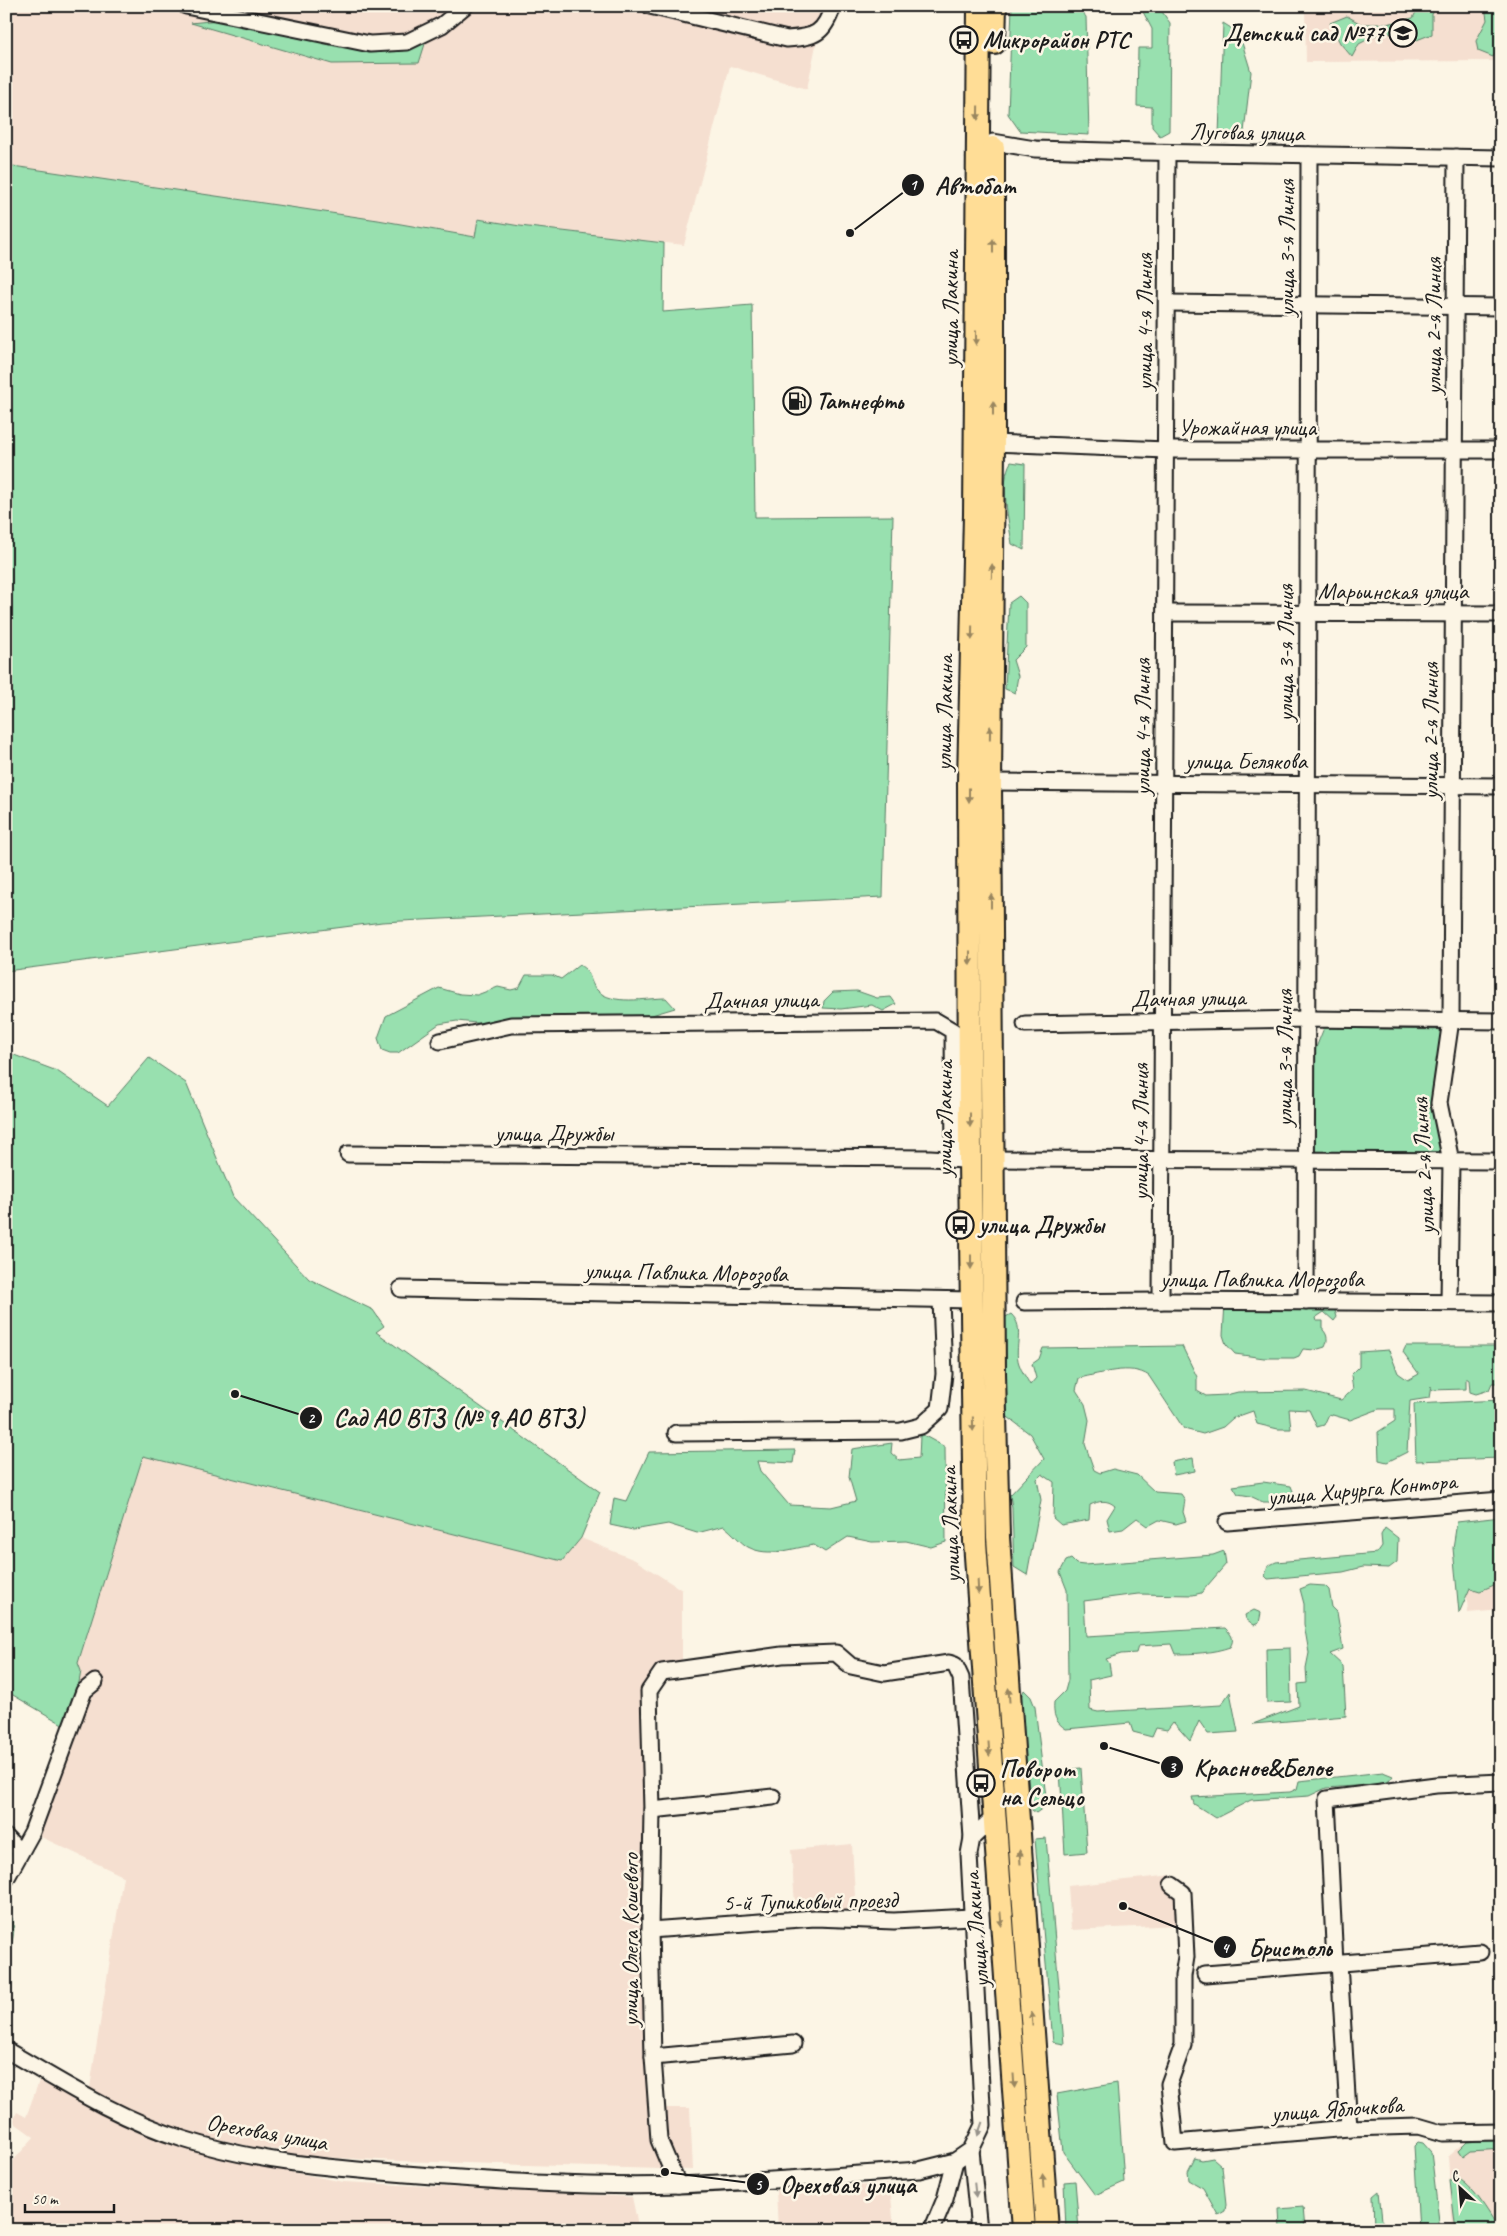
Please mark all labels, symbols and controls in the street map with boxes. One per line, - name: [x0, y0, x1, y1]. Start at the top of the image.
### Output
- place label: Детский сад №77: [1223, 18, 1386, 48]
- school or university icon: Детский сад №77: [1388, 18, 1418, 48]
- bus stop icon: Микрорайон РТС: [949, 25, 979, 55]
- place label: Микрорайон РТС: [983, 25, 1132, 55]
- one-way arrow: [974, 105, 982, 121]
- street label: Луговая улица: [1190, 116, 1306, 148]
- callout: Автобат: [900, 165, 1025, 205]
- text: Автобат: [935, 170, 1017, 202]
- text: 1: [910, 176, 919, 195]
- street label: улица 3-я Линия: [1271, 178, 1301, 319]
- one-way arrow: [989, 237, 997, 253]
- street label: улица Лакина: [935, 249, 965, 369]
- street label: улица 4-я Линия: [1129, 252, 1159, 393]
- street label: улица 2-я Линия: [1418, 256, 1448, 397]
- one-way arrow: [972, 331, 980, 347]
- fuel station icon: Татнефть: [782, 386, 812, 416]
- place label: Татнефть: [816, 386, 905, 416]
- one-way arrow: [989, 400, 997, 416]
- street label: Урожайная улица: [1178, 412, 1317, 442]
- one-way arrow: [988, 562, 996, 578]
- street label: Марьинская улица: [1318, 576, 1470, 606]
- street label: улица 3-я Линия: [1270, 583, 1300, 724]
- one-way arrow: [968, 625, 976, 641]
- street label: улица Лакина: [928, 653, 960, 773]
- street label: улица 4-я Линия: [1127, 657, 1157, 798]
- street label: улица 2-я Линия: [1415, 661, 1445, 802]
- one-way arrow: [986, 725, 994, 741]
- street label: улица Белякова: [1183, 746, 1308, 776]
- one-way arrow: [965, 788, 973, 804]
- one-way arrow: [987, 893, 995, 909]
- one-way arrow: [966, 950, 974, 966]
- street label: Дачная улица: [1130, 982, 1248, 1014]
- street label: Дачная улица: [703, 984, 821, 1016]
- street label: улица 3-я Линия: [1269, 988, 1299, 1129]
- street label: улица Лакина: [929, 1059, 959, 1179]
- street label: улица 4-я Линия: [1125, 1062, 1155, 1203]
- street label: улица 2-я Линия: [1404, 1095, 1442, 1237]
- one-way arrow: [966, 1113, 974, 1129]
- street label: улица Дружбы: [493, 1118, 616, 1148]
- bus stop icon: улица Дружбы: [945, 1210, 975, 1240]
- place label: улица Дружбы: [977, 1210, 1106, 1240]
- one-way arrow: [967, 1254, 975, 1270]
- street label: улица Павлика Морозова: [582, 1255, 790, 1290]
- street label: улица Павлика Морозова: [1158, 1264, 1365, 1295]
- callout: Сад АО ВТЗ (№ 9 АО ВТЗ): [299, 1398, 595, 1438]
- text: Сад АО ВТЗ (№ 9 АО ВТЗ): [334, 1402, 586, 1434]
- text: 2: [308, 1409, 316, 1428]
- one-way arrow: [970, 1417, 978, 1433]
- street label: улица Лакина: [933, 1464, 967, 1586]
- street label: улица Хирурга Контора: [1264, 1466, 1460, 1512]
- one-way arrow: [974, 1579, 982, 1595]
- one-way arrow: [1004, 1687, 1012, 1703]
- one-way arrow: [985, 1741, 993, 1757]
- callout: Красное&Белое: [1159, 1747, 1342, 1787]
- text: Красное&Белое: [1194, 1752, 1334, 1784]
- place label: Поворот на Сельцо: [1000, 1754, 1085, 1812]
- text: 3: [1169, 1758, 1177, 1777]
- bus stop icon: Поворот на Сельцо: [966, 1768, 996, 1798]
- one-way arrow: [1016, 1849, 1024, 1865]
- street label: улица Олега Кошевого: [615, 1852, 645, 2029]
- street label: улица Лакина: [956, 1869, 996, 1991]
- street label: 5-й Тупиковый проезд: [722, 1884, 900, 1918]
- one-way arrow: [997, 1911, 1005, 1927]
- callout: Бристоль: [1213, 1927, 1341, 1967]
- text: Бристоль: [1248, 1932, 1334, 1964]
- text: 4: [1222, 1939, 1231, 1958]
- one-way arrow: [1027, 2011, 1035, 2027]
- one-way arrow: [1010, 2073, 1018, 2089]
- street label: улица Яблочкова: [1268, 2089, 1406, 2129]
- street label: Ореховая улица: [204, 2107, 331, 2158]
- one-way arrow: [976, 2122, 984, 2137]
- callout: Ореховая улица: [745, 2164, 926, 2204]
- north arrow: [1434, 2164, 1484, 2214]
- text: С: [1448, 2167, 1463, 2186]
- text: Ореховая улица: [780, 2169, 918, 2201]
- one-way arrow: [1039, 2173, 1047, 2189]
- text: 5: [755, 2176, 763, 2195]
- scale bar: [25, 2181, 114, 2213]
- one-way arrow: [971, 2182, 979, 2198]
- text: 50 m: [32, 2190, 59, 2209]

